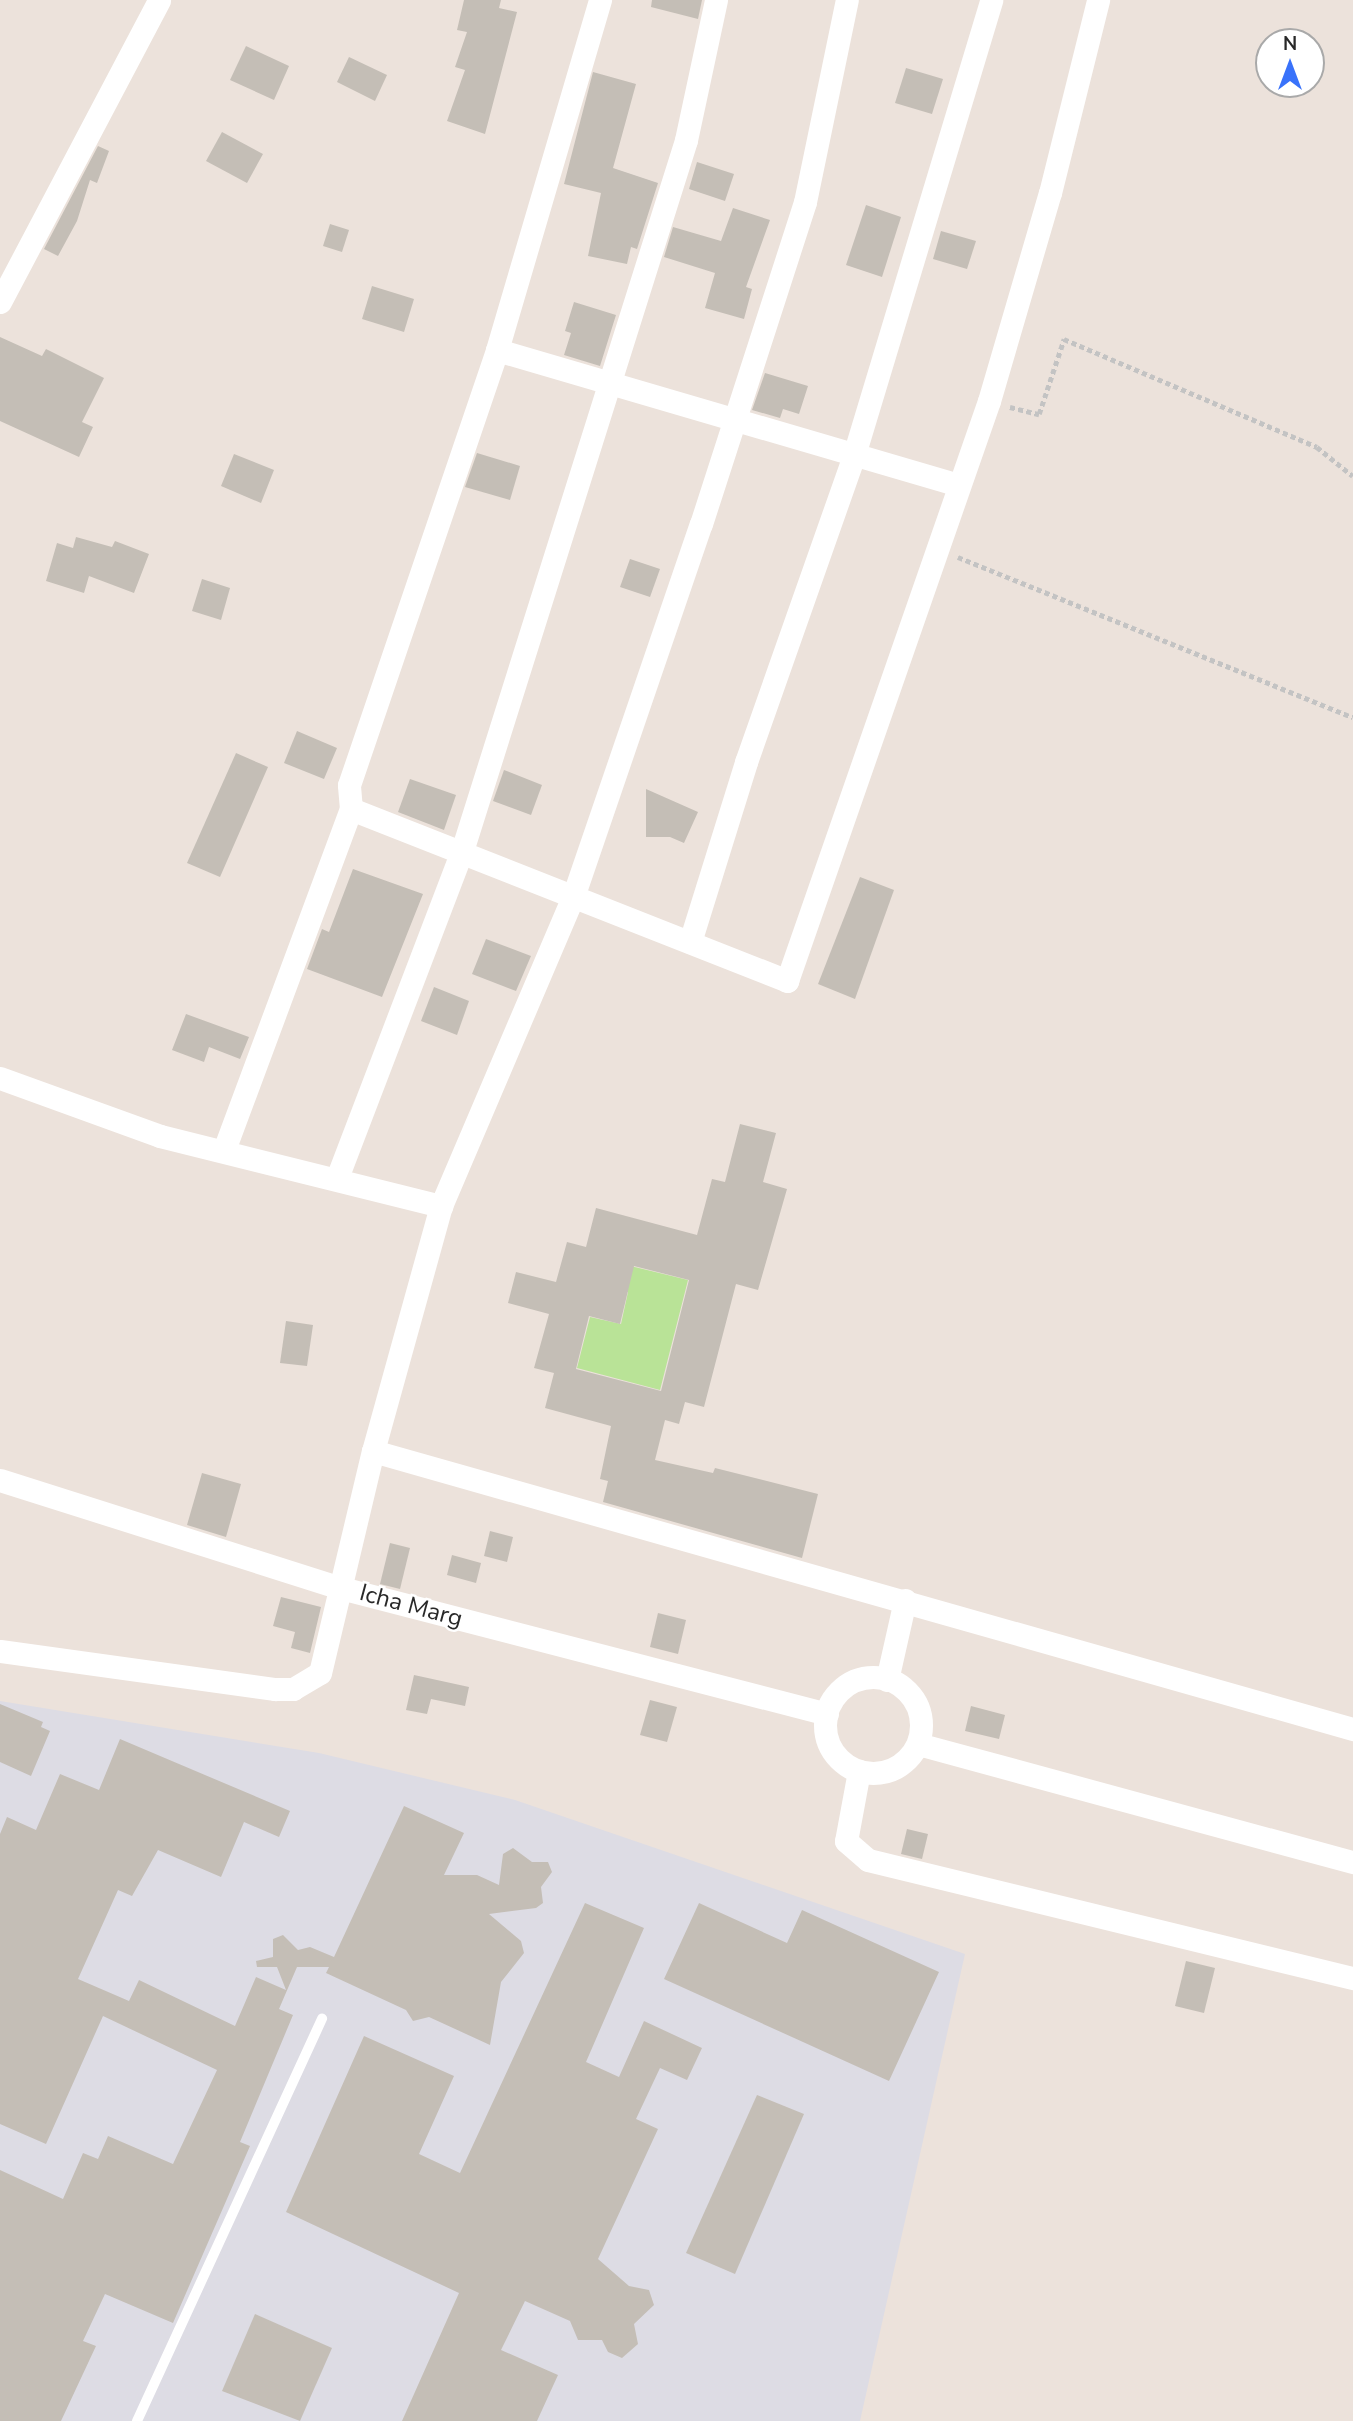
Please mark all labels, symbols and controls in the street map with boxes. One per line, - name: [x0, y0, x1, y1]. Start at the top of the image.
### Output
- north arrow: [1255, 28, 1325, 98]
- text: N: [1283, 31, 1297, 57]
- street label: Icha Marg: [356, 1578, 466, 1634]

